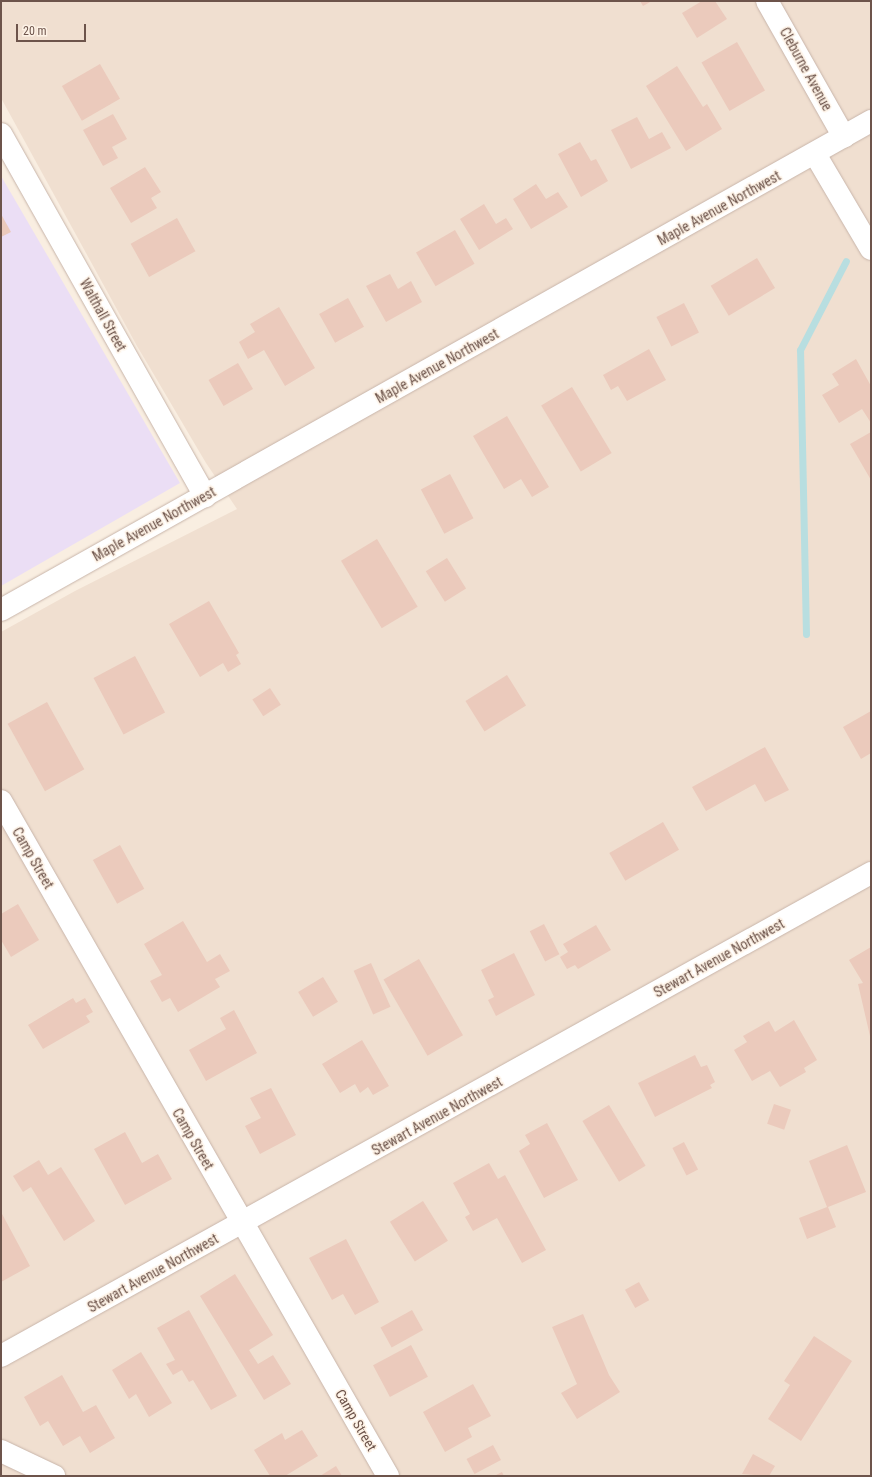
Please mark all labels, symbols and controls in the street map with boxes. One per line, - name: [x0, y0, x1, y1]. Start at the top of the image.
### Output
- scale bar: [18, 16, 88, 42]
- text: 20 m: [23, 24, 47, 38]
- street label: Cleburne Avenue: [776, 24, 836, 114]
- street label: Maple Avenue Northwest: [655, 167, 783, 249]
- street label: Walthall Street: [76, 276, 130, 354]
- street label: Maple Avenue Northwest: [373, 325, 501, 407]
- street label: Maple Avenue Northwest: [90, 483, 218, 565]
- street label: Camp Street: [9, 824, 57, 892]
- street label: Stewart Avenue Northwest: [651, 915, 787, 1001]
- street label: Stewart Avenue Northwest: [369, 1073, 505, 1159]
- street label: Camp Street: [169, 1105, 217, 1173]
- street label: Stewart Avenue Northwest: [85, 1230, 221, 1316]
- street label: Camp Street: [332, 1386, 380, 1454]

